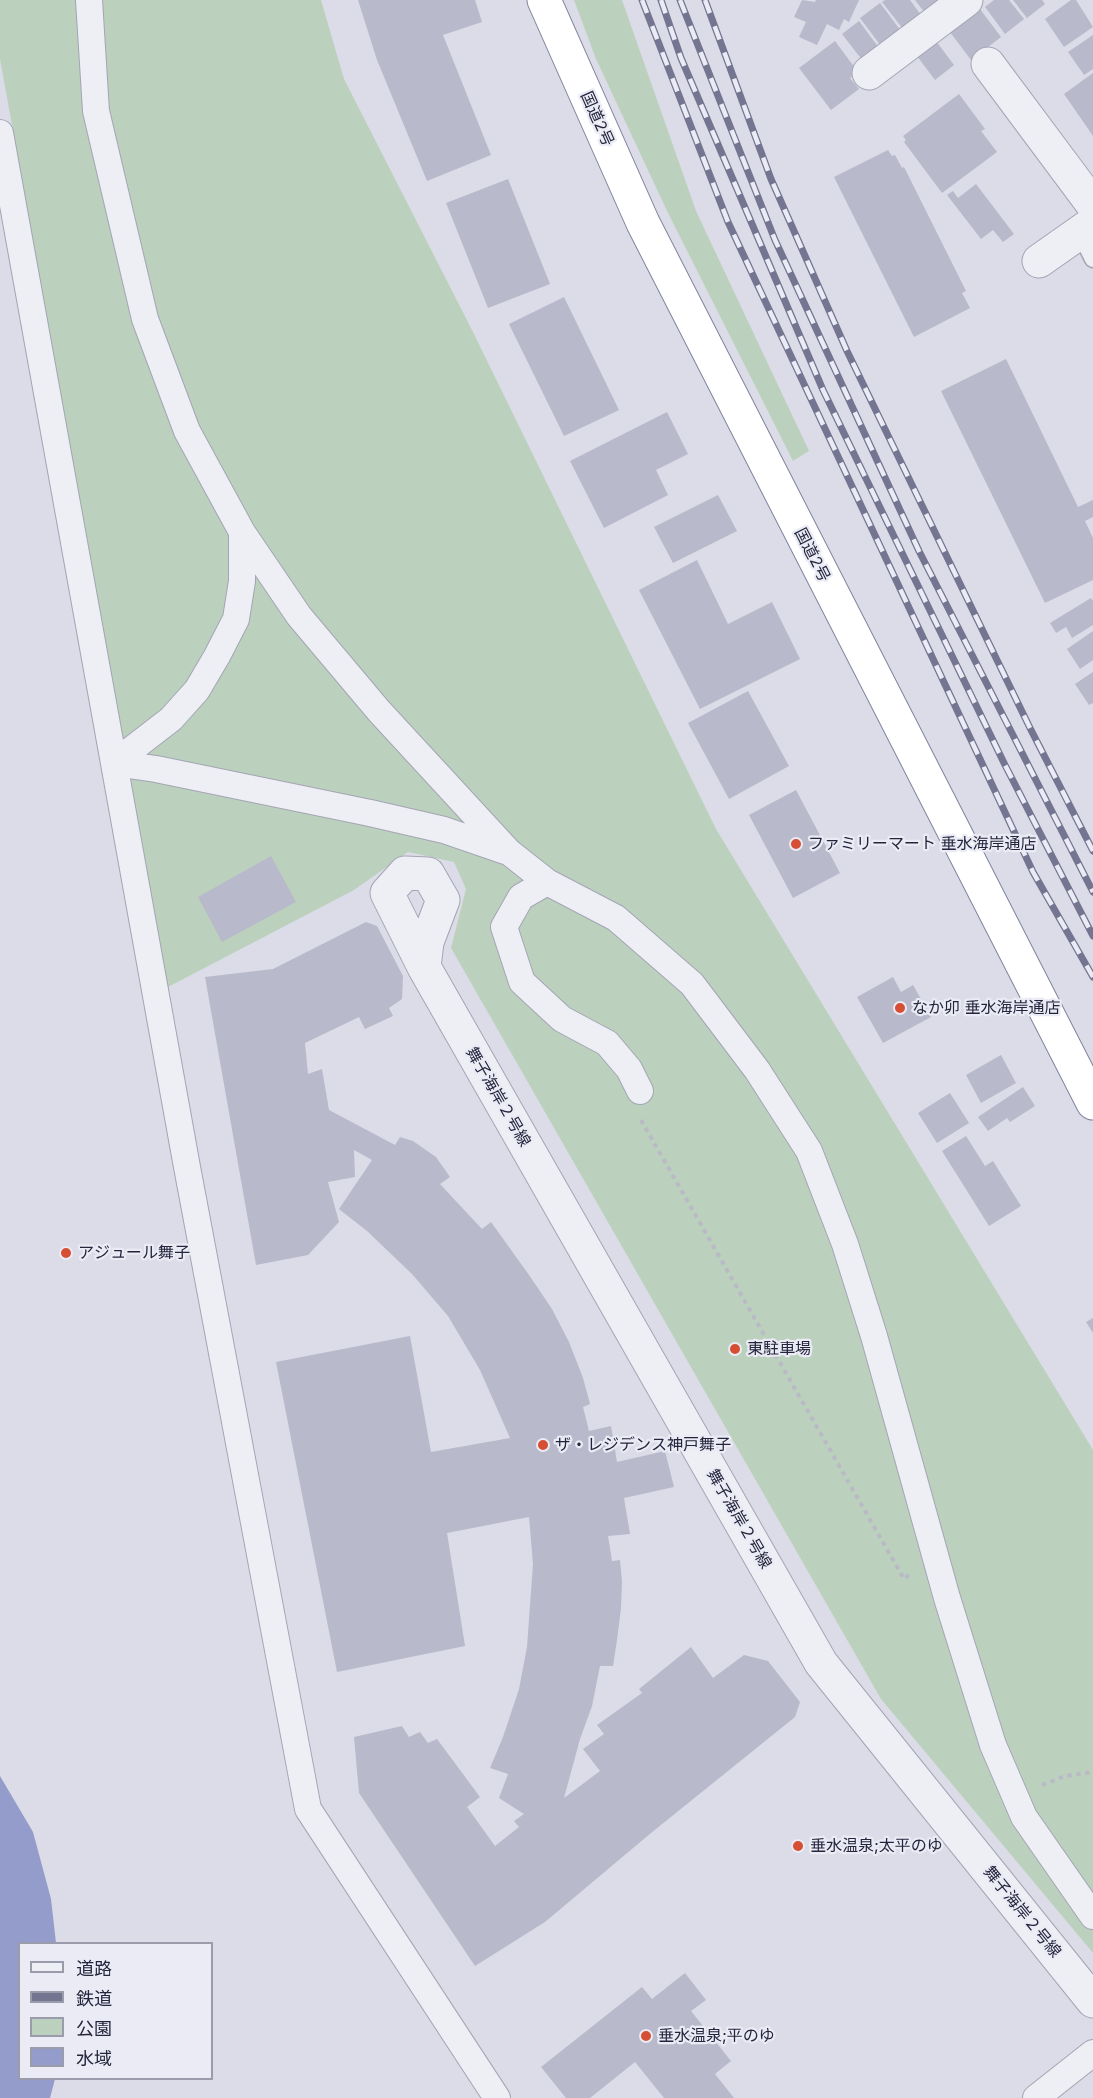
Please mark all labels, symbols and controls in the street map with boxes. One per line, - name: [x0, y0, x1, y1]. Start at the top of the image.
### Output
- street label: 国道2号: [576, 89, 618, 149]
- street label: 国道2号: [790, 525, 834, 585]
- place label: ファミリーマート 垂水海岸通店: [808, 834, 1036, 854]
- marker: ファミリーマート 垂水海岸通店: [789, 837, 803, 851]
- place label: なか卯 垂水海岸通店: [912, 998, 1060, 1018]
- marker: なか卯 垂水海岸通店: [893, 1001, 907, 1015]
- street label: 舞子海岸２号線: [462, 1044, 534, 1150]
- place label: アジュール舞子: [78, 1243, 190, 1263]
- marker: アジュール舞子: [59, 1246, 73, 1260]
- place label: 東駐車場: [747, 1339, 811, 1359]
- marker: 東駐車場: [728, 1342, 742, 1356]
- place label: ザ・レジデンス神戸舞子: [555, 1435, 731, 1455]
- marker: ザ・レジデンス神戸舞子: [536, 1438, 550, 1452]
- street label: 舞子海岸２号線: [703, 1466, 775, 1572]
- place label: 垂水温泉;太平のゆ: [810, 1836, 943, 1856]
- marker: 垂水温泉;太平のゆ: [791, 1839, 805, 1853]
- street label: 舞子海岸２号線: [979, 1862, 1065, 1962]
- legend: [18, 1942, 213, 2080]
- text: 道路: [76, 1958, 112, 1979]
- text: 鉄道: [76, 1988, 112, 2009]
- text: 公園: [76, 2018, 112, 2039]
- place label: 垂水温泉;平のゆ: [658, 2026, 775, 2046]
- marker: 垂水温泉;平のゆ: [639, 2029, 653, 2043]
- text: 水域: [76, 2048, 112, 2069]

